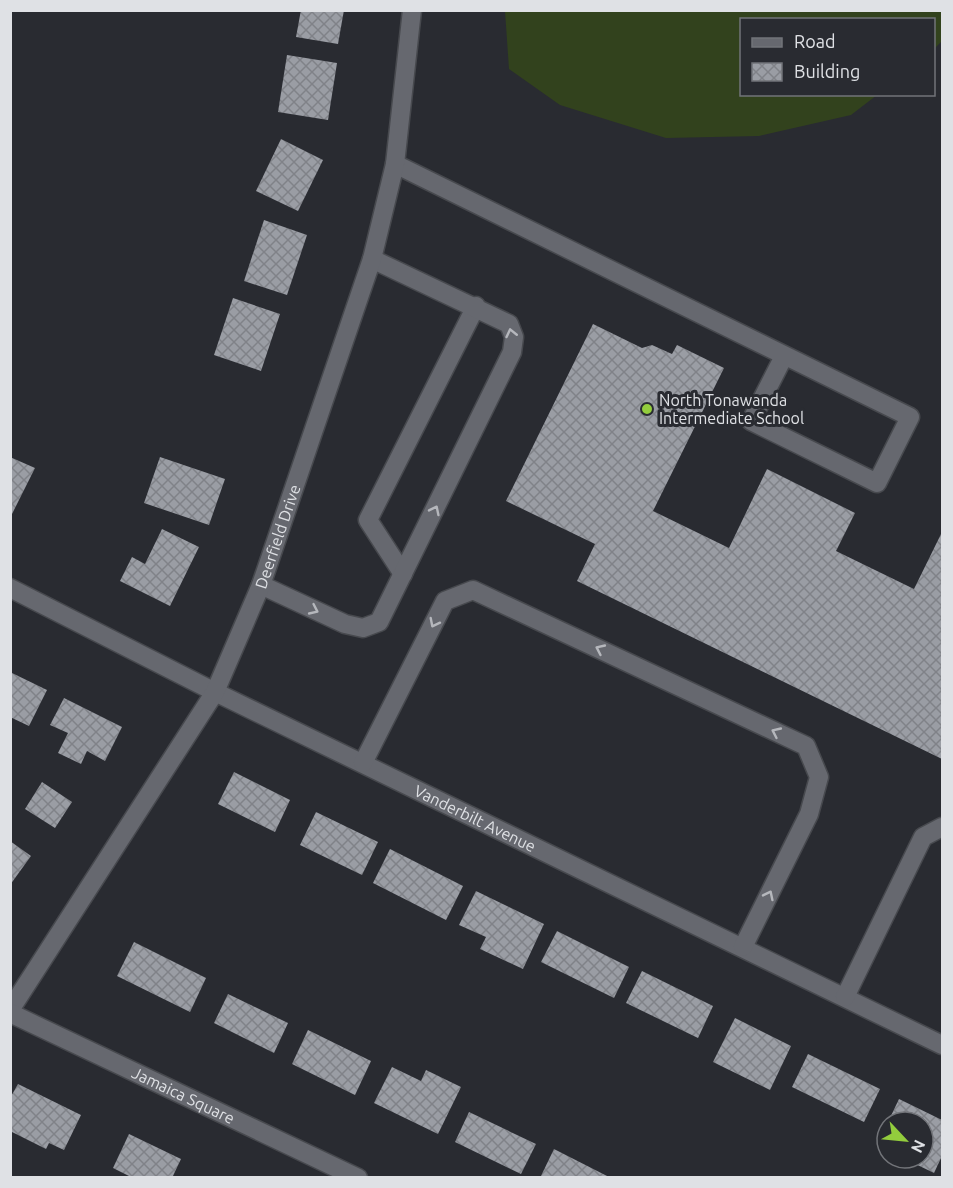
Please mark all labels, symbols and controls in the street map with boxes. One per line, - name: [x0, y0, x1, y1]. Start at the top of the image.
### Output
- legend: [740, 18, 935, 96]
- text: Road: [794, 31, 836, 51]
- text: Building: [794, 61, 860, 81]
- one-way arrow: [506, 328, 519, 338]
- place label: North Tonawanda Intermediate School: [659, 391, 804, 427]
- marker: North Tonawanda Intermediate School: [640, 402, 654, 416]
- street label: Deerfield Drive: [251, 482, 304, 591]
- one-way arrow: [428, 505, 439, 516]
- one-way arrow: [308, 602, 319, 614]
- one-way arrow: [429, 616, 441, 627]
- one-way arrow: [595, 645, 606, 657]
- one-way arrow: [772, 728, 783, 740]
- street label: Vanderbilt Avenue: [411, 781, 539, 855]
- one-way arrow: [761, 890, 773, 901]
- street label: Jamaica Square: [129, 1063, 238, 1127]
- north arrow: [875, 1110, 935, 1170]
- text: N: [908, 1137, 929, 1156]

